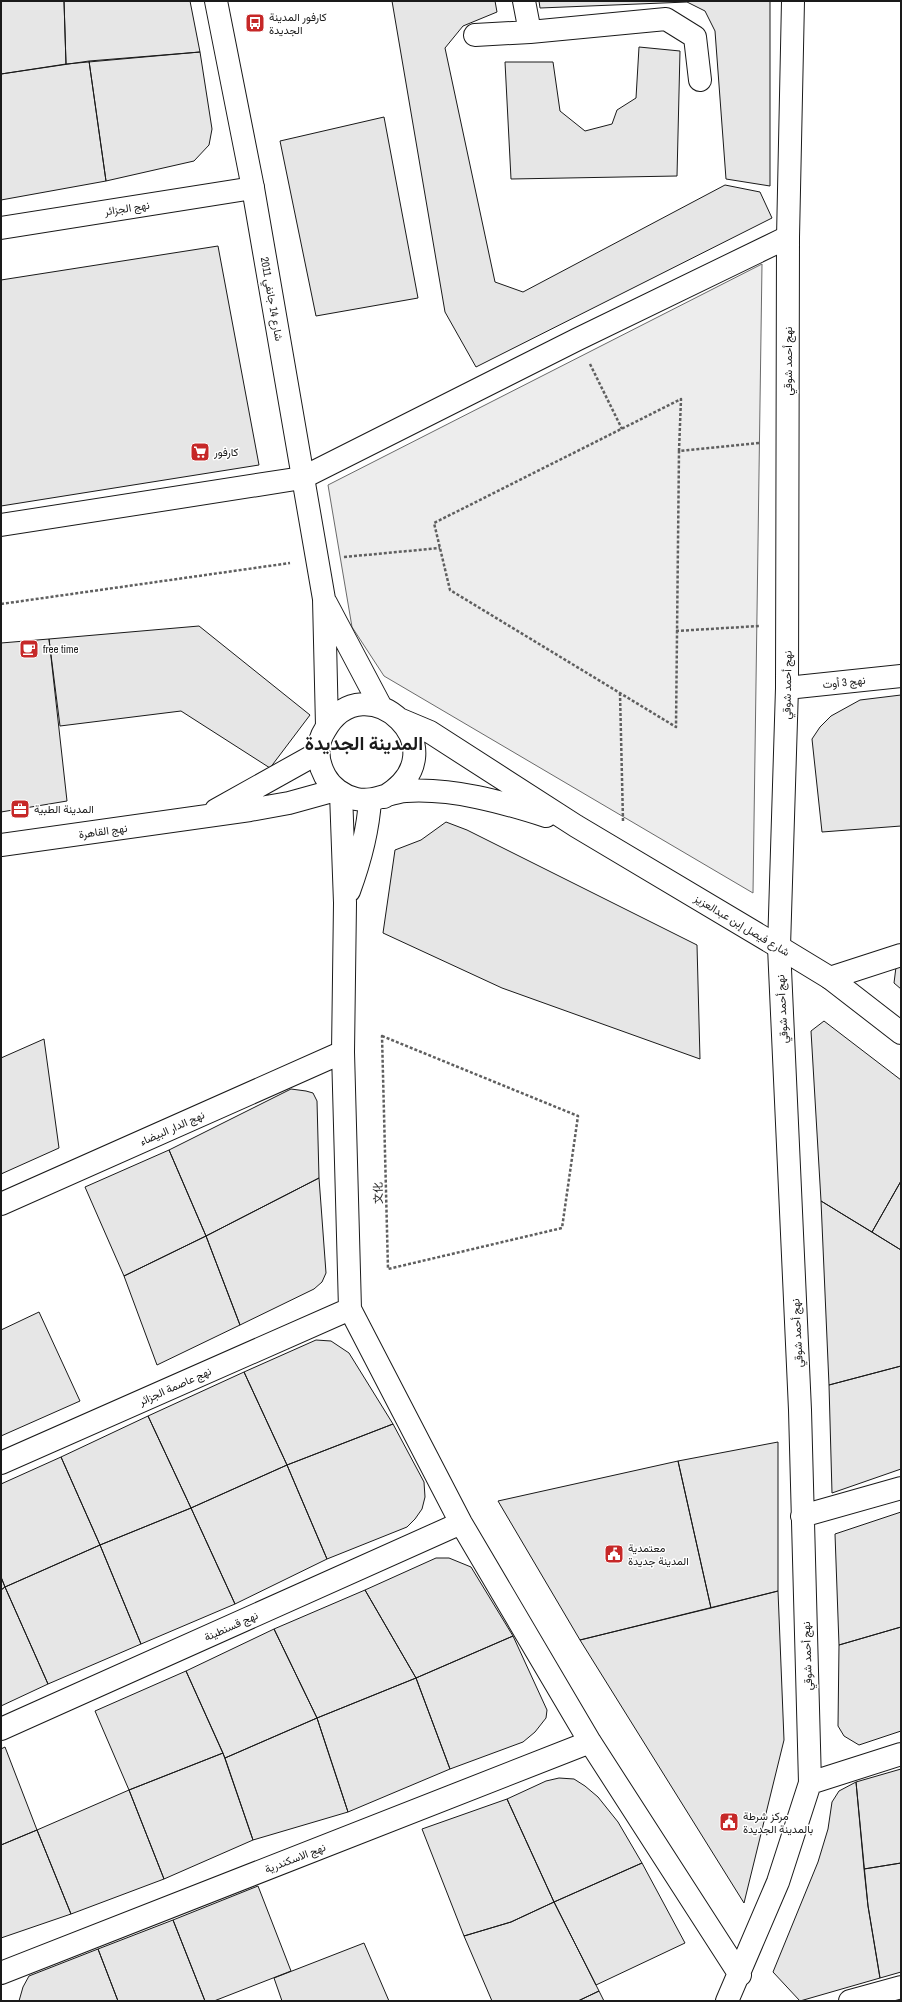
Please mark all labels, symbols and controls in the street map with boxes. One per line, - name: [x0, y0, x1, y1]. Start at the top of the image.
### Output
- place label: كارفور المدينة الجديدة: [269, 10, 327, 37]
- bus stop icon: كارفور المدينة الجديدة: [244, 12, 266, 34]
- street label: نهج الجزائر: [102, 198, 151, 220]
- street label: شارع 14 جانفي 2011: [255, 256, 286, 343]
- street label: نهج أحمد شوقي: [781, 326, 798, 396]
- supermarket icon: كارفور: [189, 441, 211, 463]
- place label: كارفور: [213, 445, 239, 459]
- cafe icon: free time: [18, 638, 40, 660]
- place label: free time: [43, 642, 79, 656]
- street label: نهج أحمد شوقي: [779, 650, 798, 720]
- street label: نهج 3 أوت: [822, 673, 866, 692]
- district label: المدينة الجديدة: [305, 730, 423, 756]
- office icon: المدينة الطبية: [9, 798, 31, 820]
- place label: المدينة الطبية: [34, 802, 94, 816]
- street label: نهج القاهرة: [78, 821, 128, 842]
- street label: شارع فيصل إبن عبدالعزيز: [690, 890, 793, 960]
- street label: نهج أحمد شوقي: [773, 974, 794, 1044]
- street label: نهج الدار البيضاء: [137, 1107, 207, 1149]
- street label: 文化: [371, 1182, 385, 1204]
- street label: نهج أحمد شوقي: [788, 1298, 809, 1368]
- street label: نهج عاصمة الجزائر: [136, 1364, 214, 1410]
- place label: معتمدية المدينة جديدة: [628, 1541, 689, 1568]
- public building icon: معتمدية المدينة جديدة: [603, 1543, 625, 1565]
- street label: نهج قسنطينة: [202, 1608, 261, 1645]
- street label: نهج أحمد شوقي: [799, 1621, 818, 1691]
- place label: مركز شرطة بالمدينة الجديدة: [743, 1809, 813, 1836]
- public building icon: مركز شرطة بالمدينة الجديدة: [718, 1811, 740, 1833]
- street label: نهج الاسكندرية: [263, 1840, 328, 1877]

